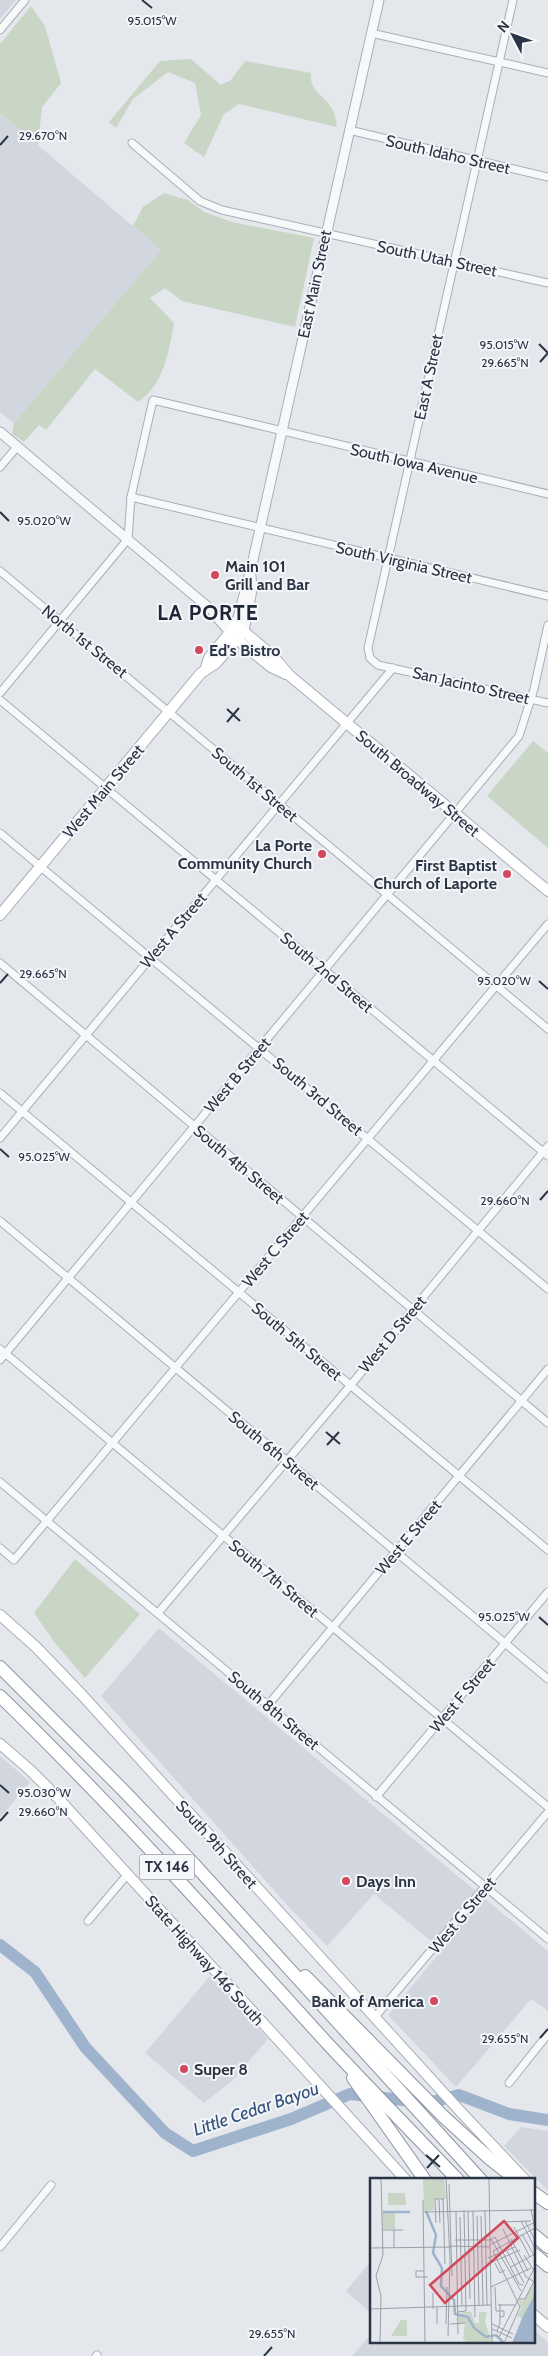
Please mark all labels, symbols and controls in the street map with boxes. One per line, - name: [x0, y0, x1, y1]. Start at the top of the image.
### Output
- north arrow: [488, 10, 538, 60]
- text: 95.015°W: [127, 13, 177, 28]
- text: N: [493, 17, 513, 36]
- text: 29.670°N: [19, 128, 67, 143]
- street label: South Idaho Street: [384, 131, 512, 178]
- street label: East Main Street: [294, 228, 335, 340]
- street label: South Utah Street: [375, 236, 499, 281]
- street label: East A Street: [410, 332, 447, 422]
- text: 95.015°W: [479, 337, 529, 352]
- text: 29.665°N: [481, 355, 529, 370]
- street label: South Iowa Avenue: [348, 440, 480, 487]
- text: 95.020°W: [17, 513, 71, 528]
- street label: South Virginia Street: [334, 538, 475, 588]
- place label: Main 101 Grill and Bar: [225, 557, 310, 594]
- marker: Main 101 Grill and Bar: [209, 569, 221, 581]
- district label: LA PORTE: [157, 600, 259, 625]
- street label: North 1st Street: [38, 601, 132, 682]
- place label: Ed's Bistro: [209, 641, 281, 660]
- marker: Ed's Bistro: [193, 644, 205, 656]
- street label: San Jacinto Street: [411, 663, 532, 708]
- street label: South Broadway Street: [352, 726, 484, 841]
- street label: West Main Street: [59, 740, 148, 842]
- street label: South 1st Street: [208, 743, 302, 826]
- place label: La Porte Community Church: [178, 836, 312, 873]
- marker: La Porte Community Church: [316, 848, 328, 860]
- place label: First Baptist Church of Laporte: [374, 856, 497, 893]
- marker: First Baptist Church of Laporte: [501, 868, 513, 880]
- street label: West A Street: [136, 888, 211, 972]
- street label: South 2nd Street: [276, 928, 377, 1017]
- text: 29.665°N: [19, 966, 67, 981]
- text: 95.020°W: [477, 973, 531, 988]
- street label: West B Street: [200, 1033, 275, 1117]
- street label: South 3rd Street: [269, 1053, 367, 1140]
- street label: South 4th Street: [190, 1121, 288, 1208]
- text: 95.025°W: [18, 1149, 70, 1164]
- text: 29.660°N: [480, 1193, 530, 1208]
- street label: West C Street: [238, 1207, 313, 1291]
- street label: West D Street: [355, 1291, 430, 1377]
- street label: South 5th Street: [248, 1298, 346, 1385]
- street label: South 6th Street: [225, 1407, 323, 1494]
- street label: West E Street: [372, 1496, 446, 1579]
- street label: South 7th Street: [225, 1535, 323, 1622]
- text: 95.025°W: [478, 1609, 530, 1624]
- street label: West F Street: [426, 1654, 499, 1736]
- street label: South 8th Street: [224, 1667, 323, 1754]
- text: 95.030°W: [17, 1785, 71, 1800]
- street label: South 9th Street: [172, 1796, 262, 1893]
- text: 29.660°N: [18, 1804, 68, 1819]
- road number: TX 146: [140, 1854, 194, 1880]
- place label: Days Inn: [356, 1872, 416, 1891]
- street label: West G Street: [425, 1873, 500, 1957]
- marker: Days Inn: [340, 1875, 352, 1887]
- street label: State Highway 146 South: [141, 1891, 268, 2029]
- place label: Bank of America: [311, 1992, 424, 2011]
- marker: Bank of America: [428, 1995, 440, 2007]
- text: 29.655°N: [481, 2031, 529, 2046]
- place label: Super 8: [194, 2060, 248, 2079]
- marker: Super 8: [178, 2063, 190, 2075]
- water label: Little Cedar Bayou: [190, 2077, 322, 2141]
- inset map: [370, 2178, 536, 2344]
- text: 29.655°N: [248, 2326, 296, 2341]

